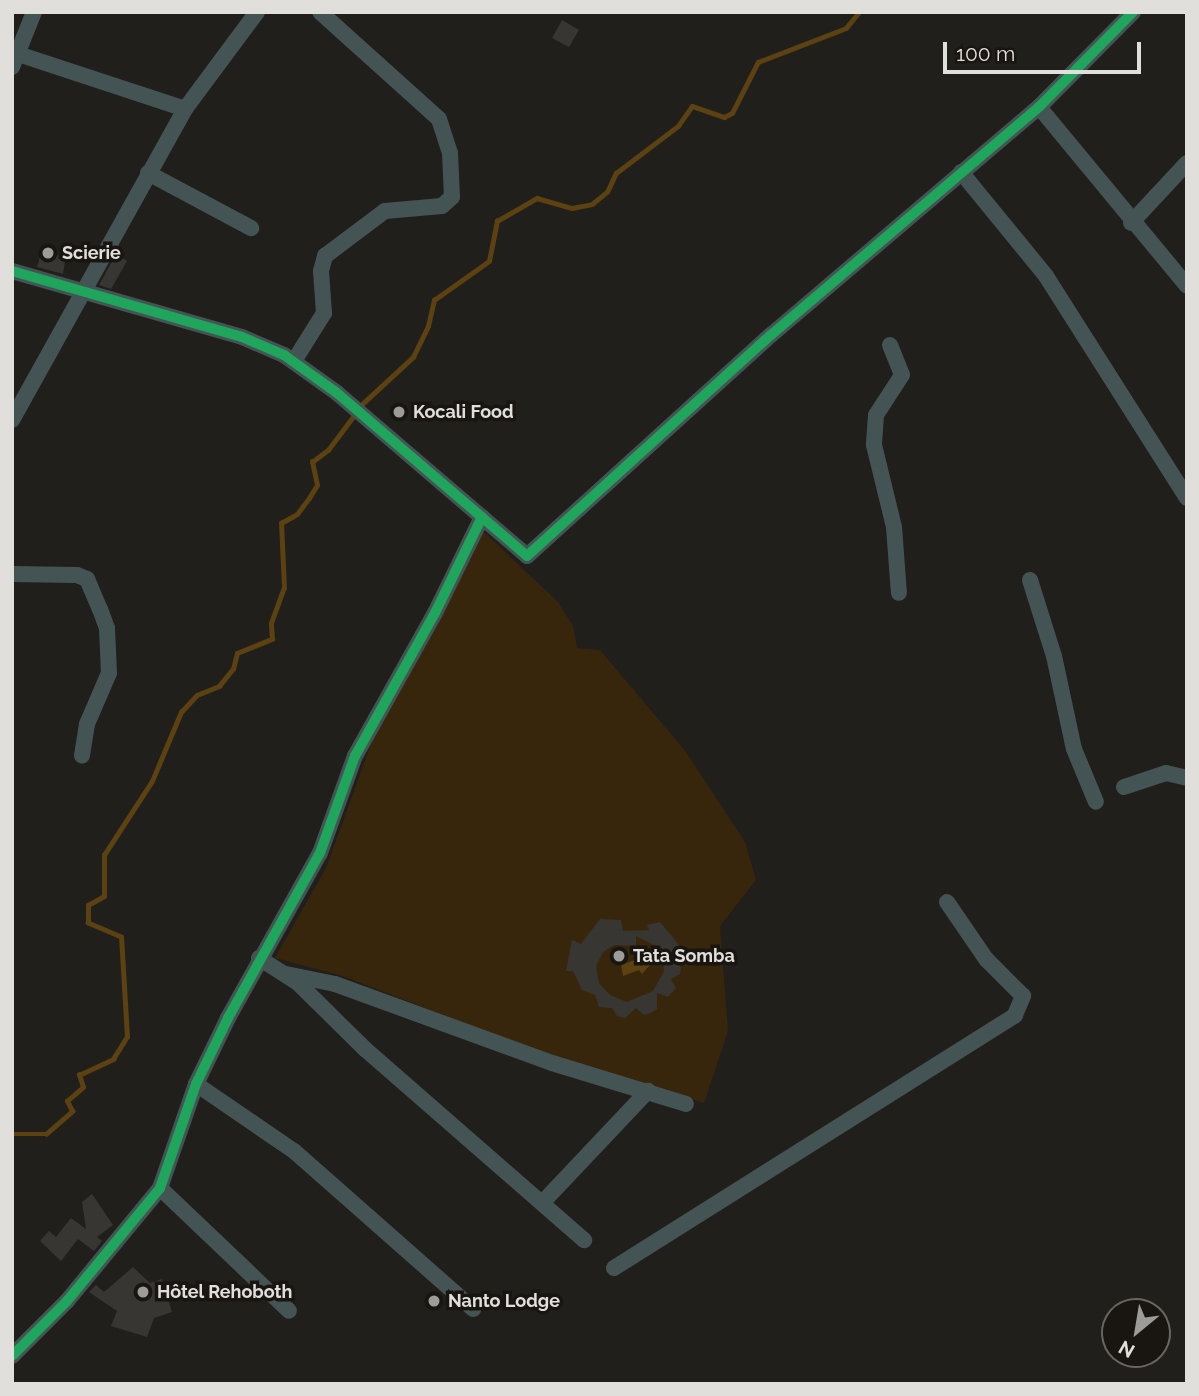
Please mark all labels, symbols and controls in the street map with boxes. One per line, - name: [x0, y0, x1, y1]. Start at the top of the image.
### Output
- scale bar: [947, 28, 1145, 72]
- text: 100 m: [956, 41, 1015, 66]
- place label: Scierie: [62, 242, 121, 264]
- marker: Scierie: [40, 245, 56, 261]
- place label: Kocali Food: [413, 401, 514, 423]
- marker: Kocali Food: [391, 404, 407, 420]
- place label: Tata Somba: [633, 945, 735, 967]
- marker: Tata Somba: [611, 948, 627, 964]
- place label: Hôtel Rehoboth: [157, 1281, 293, 1303]
- marker: Hôtel Rehoboth: [135, 1284, 151, 1300]
- place label: Nanto Lodge: [448, 1290, 560, 1312]
- marker: Nanto Lodge: [426, 1293, 442, 1309]
- north arrow: [1101, 1298, 1171, 1368]
- text: N: [1115, 1336, 1138, 1363]

